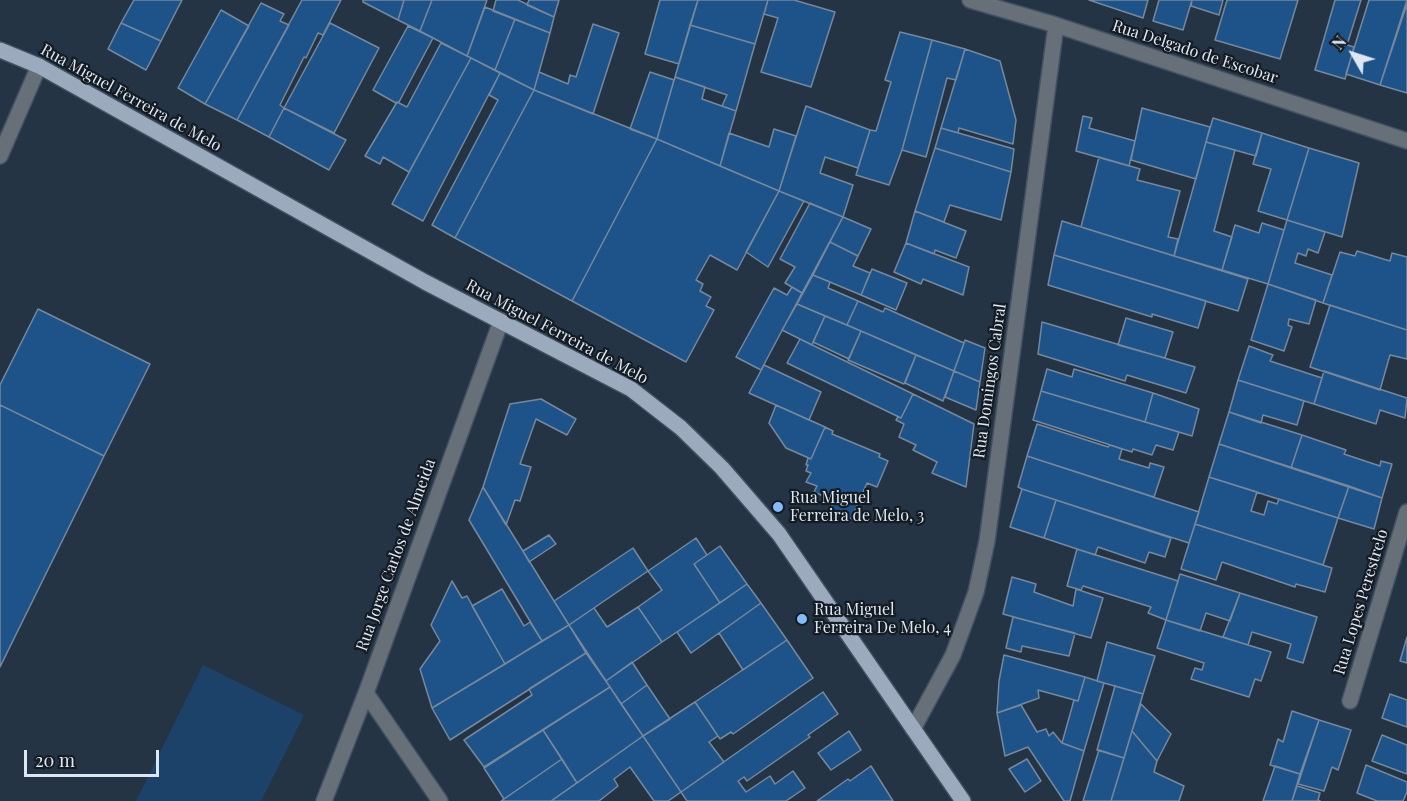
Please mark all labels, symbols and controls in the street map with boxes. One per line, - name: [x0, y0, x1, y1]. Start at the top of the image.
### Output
- street label: Rua Delgado de Escobar: [1110, 16, 1280, 88]
- north arrow: [1323, 24, 1383, 84]
- text: N: [1327, 31, 1350, 53]
- street label: Rua Miguel Ferreira de Melo: [37, 40, 225, 156]
- street label: Rua Miguel Ferreira de Melo: [463, 276, 651, 388]
- street label: Rua Domingos Cabral: [970, 302, 1010, 460]
- street label: Rua Jorge Carlos de Almeida: [352, 456, 440, 654]
- place label: Rua Miguel Ferreira de Melo, 3: [790, 488, 924, 526]
- marker: Rua Miguel Ferreira de Melo, 3: [771, 500, 785, 514]
- street label: Rua Lopes Perestrelo: [1330, 527, 1392, 677]
- place label: Rua Miguel Ferreira De Melo, 4: [814, 600, 951, 638]
- marker: Rua Miguel Ferreira De Melo, 4: [795, 612, 809, 626]
- scale bar: [27, 738, 162, 776]
- text: 20 m: [35, 748, 75, 772]

